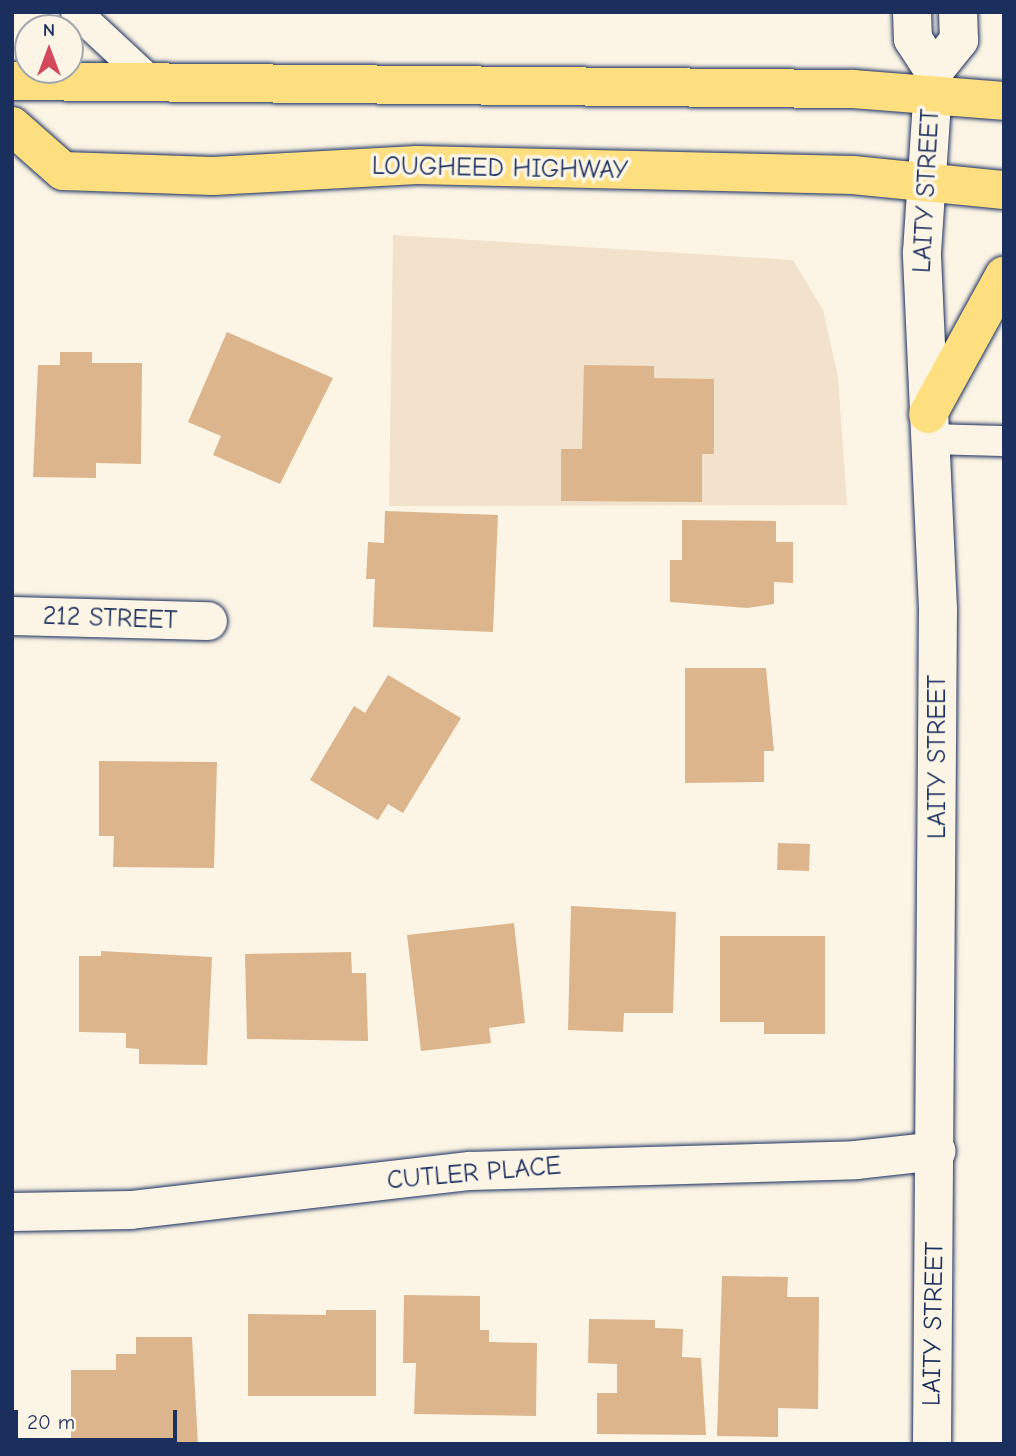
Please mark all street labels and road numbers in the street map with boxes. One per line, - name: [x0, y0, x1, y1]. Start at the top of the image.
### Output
- street label: LAITY STREET: [907, 108, 947, 274]
- street label: LOUGHEED HIGHWAY: [371, 151, 629, 187]
- street label: 212 STREET: [42, 601, 178, 637]
- street label: LAITY STREET: [922, 675, 954, 839]
- street label: CUTLER PLACE: [386, 1151, 562, 1197]
- street label: LAITY STREET: [917, 1242, 951, 1406]

